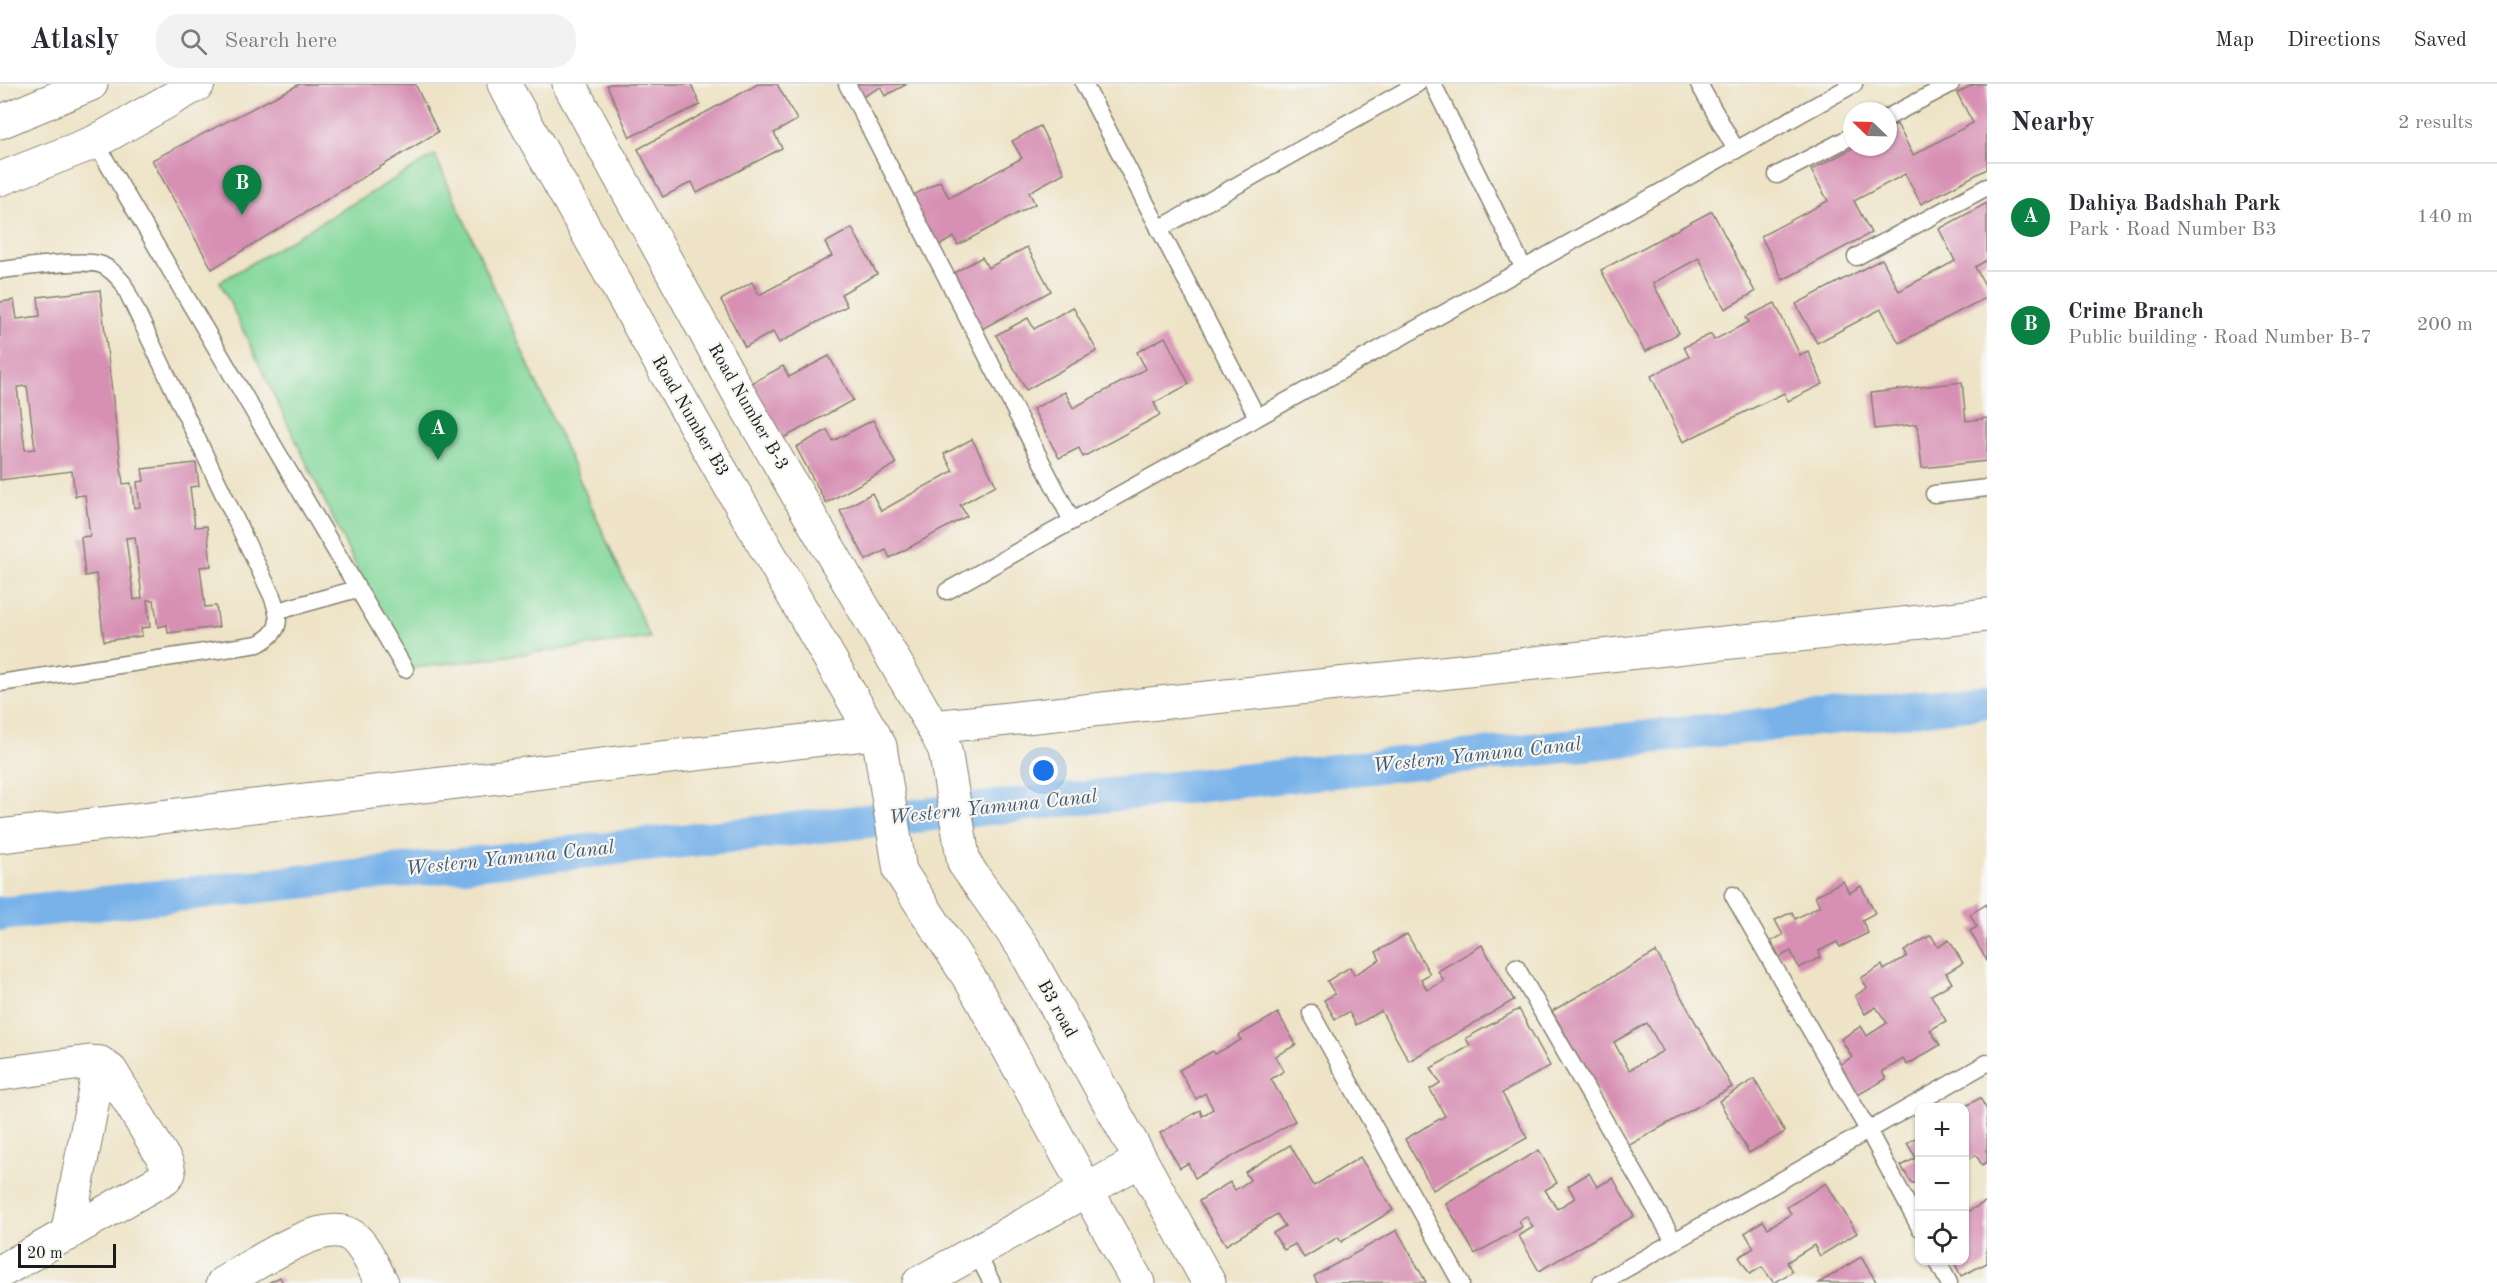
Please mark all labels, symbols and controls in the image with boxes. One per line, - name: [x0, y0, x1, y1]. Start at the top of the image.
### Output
- search box: [156, 14, 576, 68]
- icon: search: [177, 25, 210, 58]
- text: Atlasly: [30, 27, 120, 55]
- text: Search here: [225, 30, 337, 52]
- text: Map: [2215, 30, 2254, 51]
- text: Directions: [2287, 30, 2381, 51]
- text: Saved: [2414, 30, 2467, 51]
- north arrow: [1843, 102, 1897, 156]
- text: Nearby: [2011, 110, 2095, 136]
- text: 2 results: [2398, 113, 2473, 133]
- pin: B: [222, 166, 262, 215]
- text: Dahiya Badshah Park: [2068, 193, 2281, 215]
- text: A: [2023, 207, 2038, 227]
- text: 140 m: [2417, 207, 2473, 227]
- text: Park · Road Number B3: [2068, 220, 2277, 240]
- text: Crime Branch: [2068, 301, 2204, 323]
- text: B: [2023, 315, 2038, 335]
- text: 200 m: [2417, 315, 2473, 335]
- text: Public building · Road Number B-7: [2068, 328, 2372, 348]
- street label: Road Number B-3: [705, 341, 791, 473]
- street label: Road Number B3: [648, 353, 732, 479]
- pin: A: [418, 410, 458, 460]
- water label: Western Yamuna Canal: [1372, 735, 1582, 777]
- your location: [1029, 756, 1058, 785]
- water label: Western Yamuna Canal: [888, 787, 1098, 829]
- water label: Western Yamuna Canal: [405, 838, 615, 880]
- street label: B3 road: [1034, 977, 1080, 1041]
- map controls: [1915, 1103, 1969, 1265]
- button: +: [1915, 1103, 1969, 1157]
- button: −: [1915, 1157, 1969, 1211]
- button: locate: [1915, 1211, 1969, 1265]
- scale bar: [18, 1241, 116, 1268]
- text: 20 m: [27, 1246, 63, 1262]

